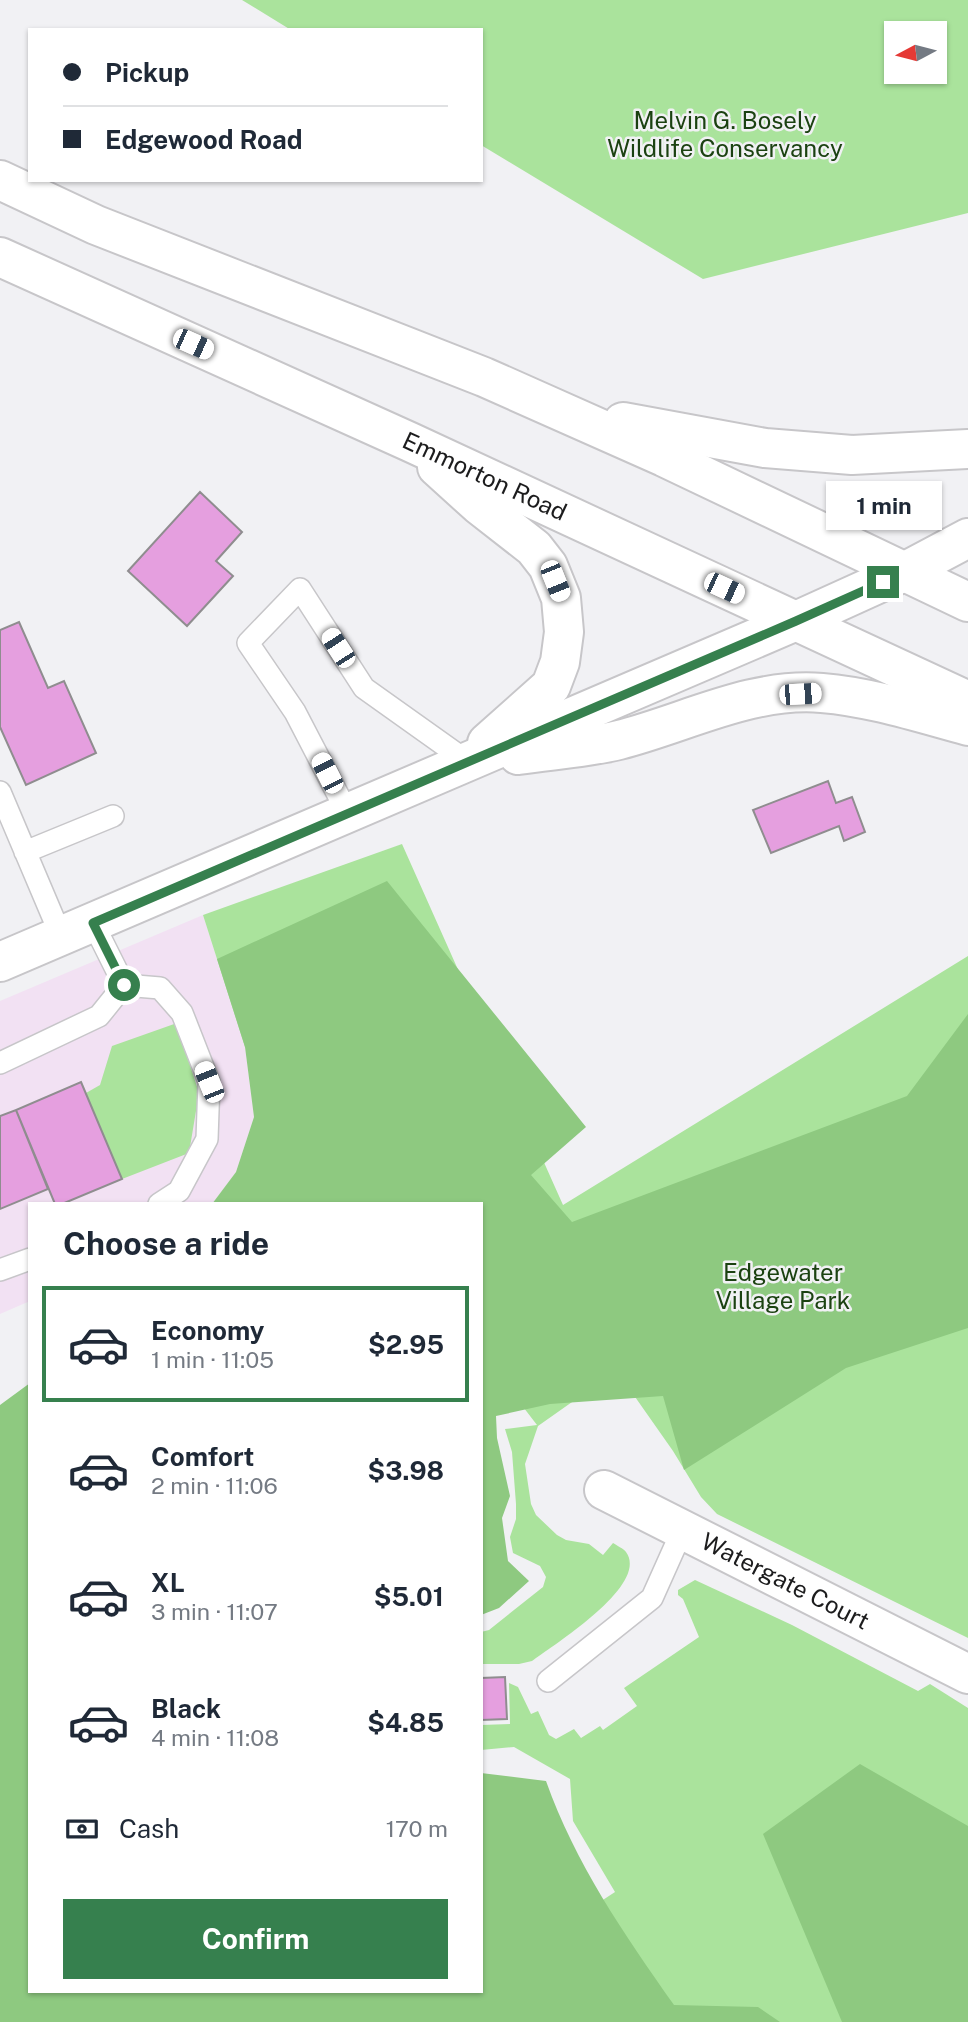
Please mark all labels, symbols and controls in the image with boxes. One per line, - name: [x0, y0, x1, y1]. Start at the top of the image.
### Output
- north arrow: [884, 21, 947, 84]
- map controls: [884, 21, 947, 84]
- text: Pickup: [105, 57, 189, 88]
- park label: Melvin G. Bosely Wildlife Conservancy: [607, 106, 843, 162]
- text: Edgewood Road: [105, 124, 303, 155]
- car: [170, 326, 217, 362]
- street label: Emmorton Road: [398, 426, 572, 526]
- callout: 1 min: [825, 480, 941, 530]
- text: 1 min: [856, 492, 912, 519]
- car: [538, 558, 573, 604]
- route end: [867, 566, 899, 598]
- car: [701, 570, 748, 606]
- car: [318, 625, 359, 671]
- car: [779, 682, 822, 706]
- car: [309, 750, 346, 796]
- route start: [108, 969, 140, 1001]
- car: [192, 1059, 227, 1105]
- text: Choose a ride: [63, 1225, 269, 1262]
- park label: Edgewater Village Park: [716, 1258, 850, 1314]
- icon: car: [67, 1313, 130, 1376]
- text: Economy: [151, 1315, 264, 1346]
- text: $2.95: [368, 1329, 444, 1360]
- text: 1 min · 11:05: [151, 1346, 274, 1373]
- icon: car: [67, 1439, 130, 1502]
- text: Comfort: [151, 1441, 254, 1472]
- text: $3.98: [368, 1455, 444, 1486]
- text: 2 min · 11:06: [151, 1472, 278, 1499]
- street label: Watergate Court: [697, 1527, 874, 1635]
- icon: car: [67, 1565, 130, 1628]
- text: XL: [151, 1567, 185, 1598]
- text: $5.01: [374, 1581, 444, 1612]
- text: 3 min · 11:07: [151, 1598, 278, 1625]
- icon: car: [67, 1691, 130, 1754]
- text: Black: [151, 1693, 221, 1724]
- text: $4.85: [367, 1707, 444, 1738]
- text: 4 min · 11:08: [151, 1724, 279, 1751]
- icon: cash: [63, 1810, 101, 1848]
- text: Cash: [119, 1813, 179, 1844]
- text: 170 m: [386, 1815, 448, 1842]
- button: Confirm: [63, 1899, 448, 1979]

